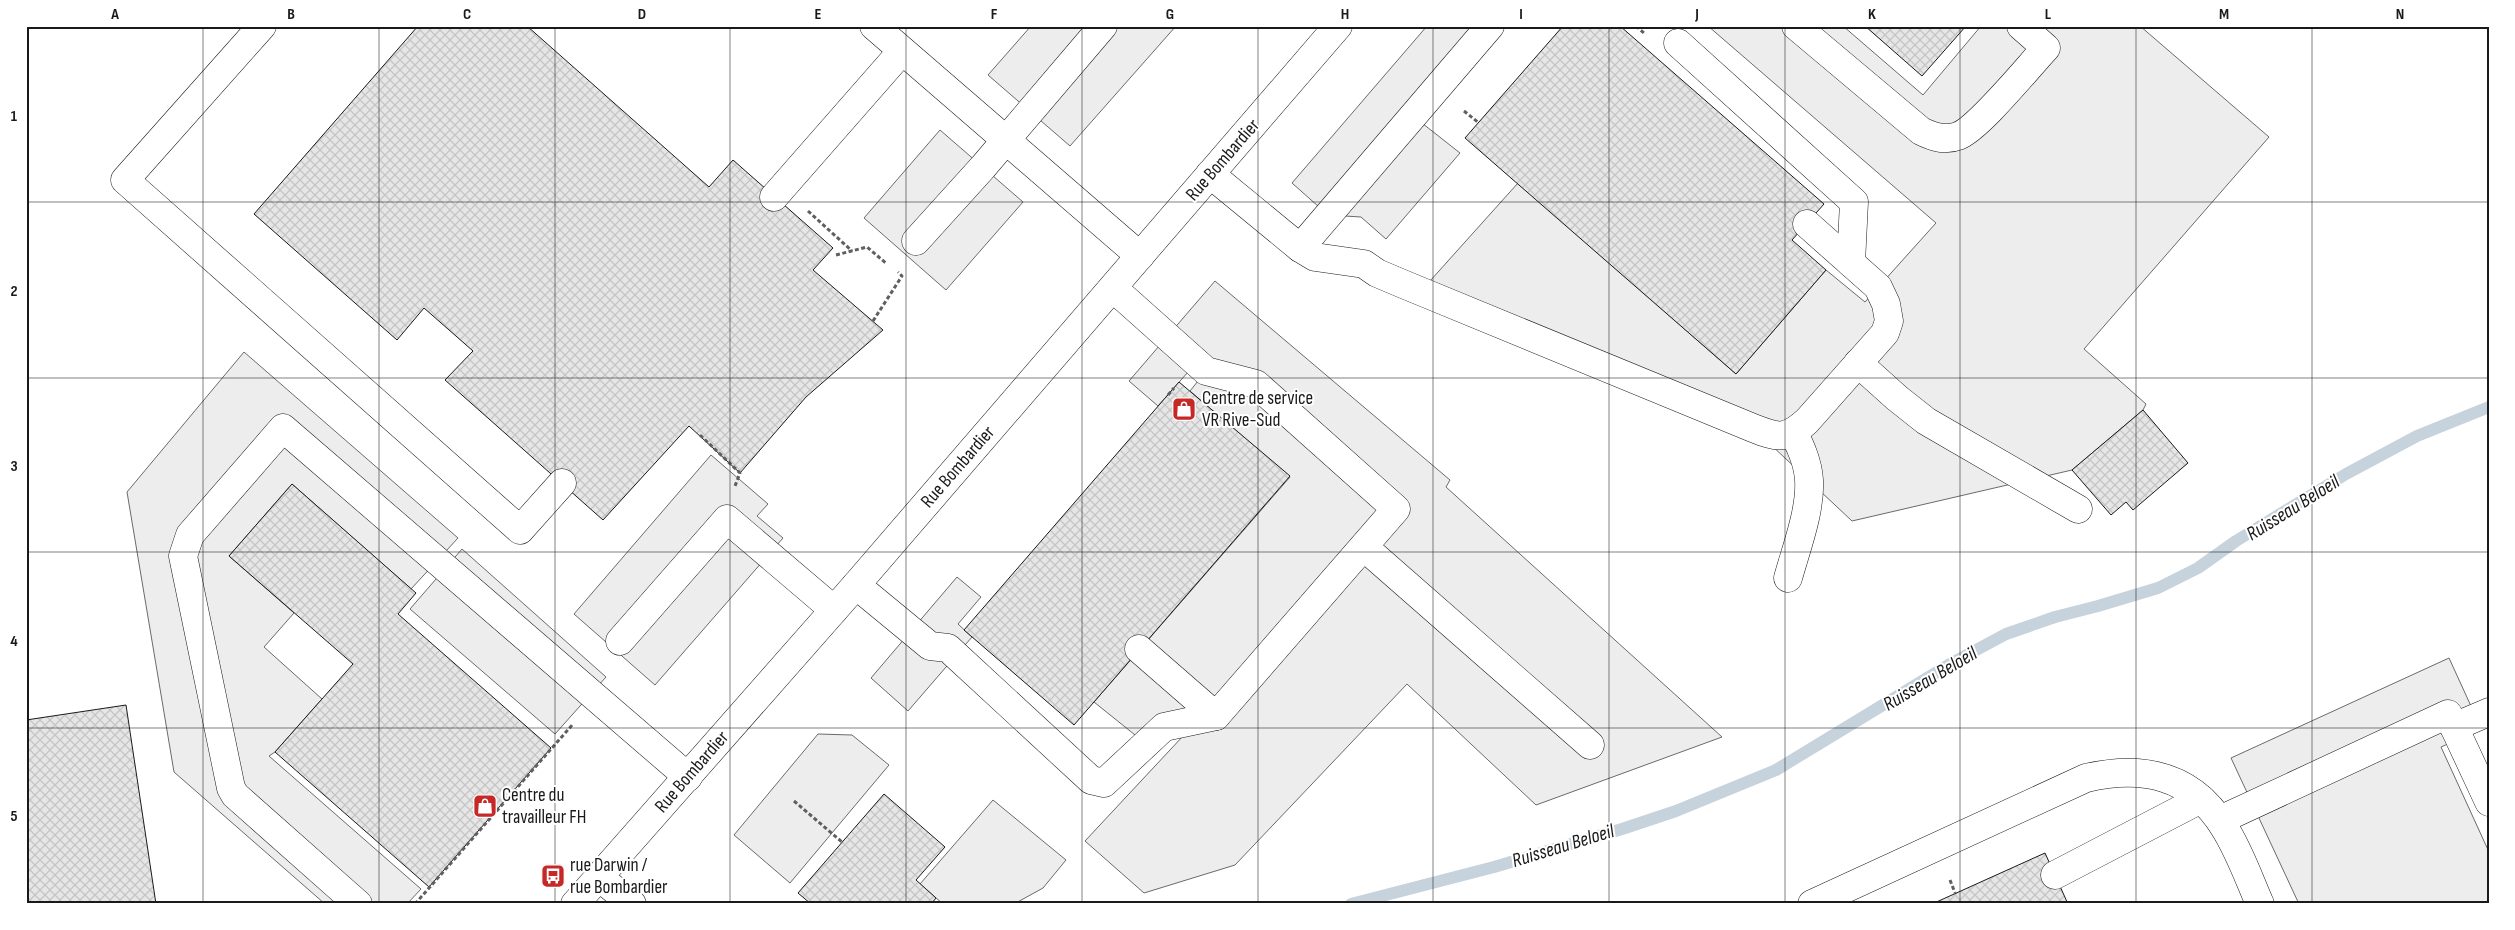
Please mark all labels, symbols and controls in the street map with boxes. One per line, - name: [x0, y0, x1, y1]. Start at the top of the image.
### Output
- text: A: [110, 5, 119, 24]
- text: B: [287, 5, 295, 24]
- text: C: [463, 5, 471, 24]
- text: D: [638, 5, 646, 24]
- text: E: [815, 5, 822, 24]
- text: F: [991, 5, 998, 24]
- text: G: [1166, 5, 1174, 24]
- text: H: [1341, 5, 1349, 24]
- text: I: [1519, 5, 1523, 24]
- text: J: [1694, 5, 1699, 24]
- text: K: [1868, 5, 1876, 24]
- text: L: [2045, 5, 2052, 24]
- text: M: [2219, 5, 2229, 24]
- text: N: [2396, 5, 2404, 24]
- text: 1: [11, 107, 18, 126]
- street label: Rue Bombardier: [1181, 114, 1265, 206]
- text: 2: [10, 282, 18, 301]
- place label: Centre de service VR Rive-Sud: [1202, 387, 1313, 432]
- shop icon: Centre de service VR Rive-Sud: [1171, 396, 1197, 422]
- street label: Rue Bombardier: [916, 421, 1000, 513]
- text: 3: [10, 457, 18, 476]
- water label: Ruisseau Beloeil: [2242, 469, 2345, 546]
- text: 4: [10, 632, 18, 651]
- water label: Ruisseau Beloeil: [1879, 641, 1983, 716]
- street label: Rue Bombardier: [650, 726, 734, 818]
- place label: Centre du travailleur FH: [502, 784, 586, 829]
- shop icon: Centre du travailleur FH: [472, 793, 498, 819]
- text: 5: [10, 807, 18, 826]
- water label: Ruisseau Beloeil: [1509, 819, 1618, 873]
- place label: rue Darwin / rue Bombardier: [570, 854, 668, 899]
- bus stop icon: rue Darwin / rue Bombardier: [540, 863, 566, 889]

